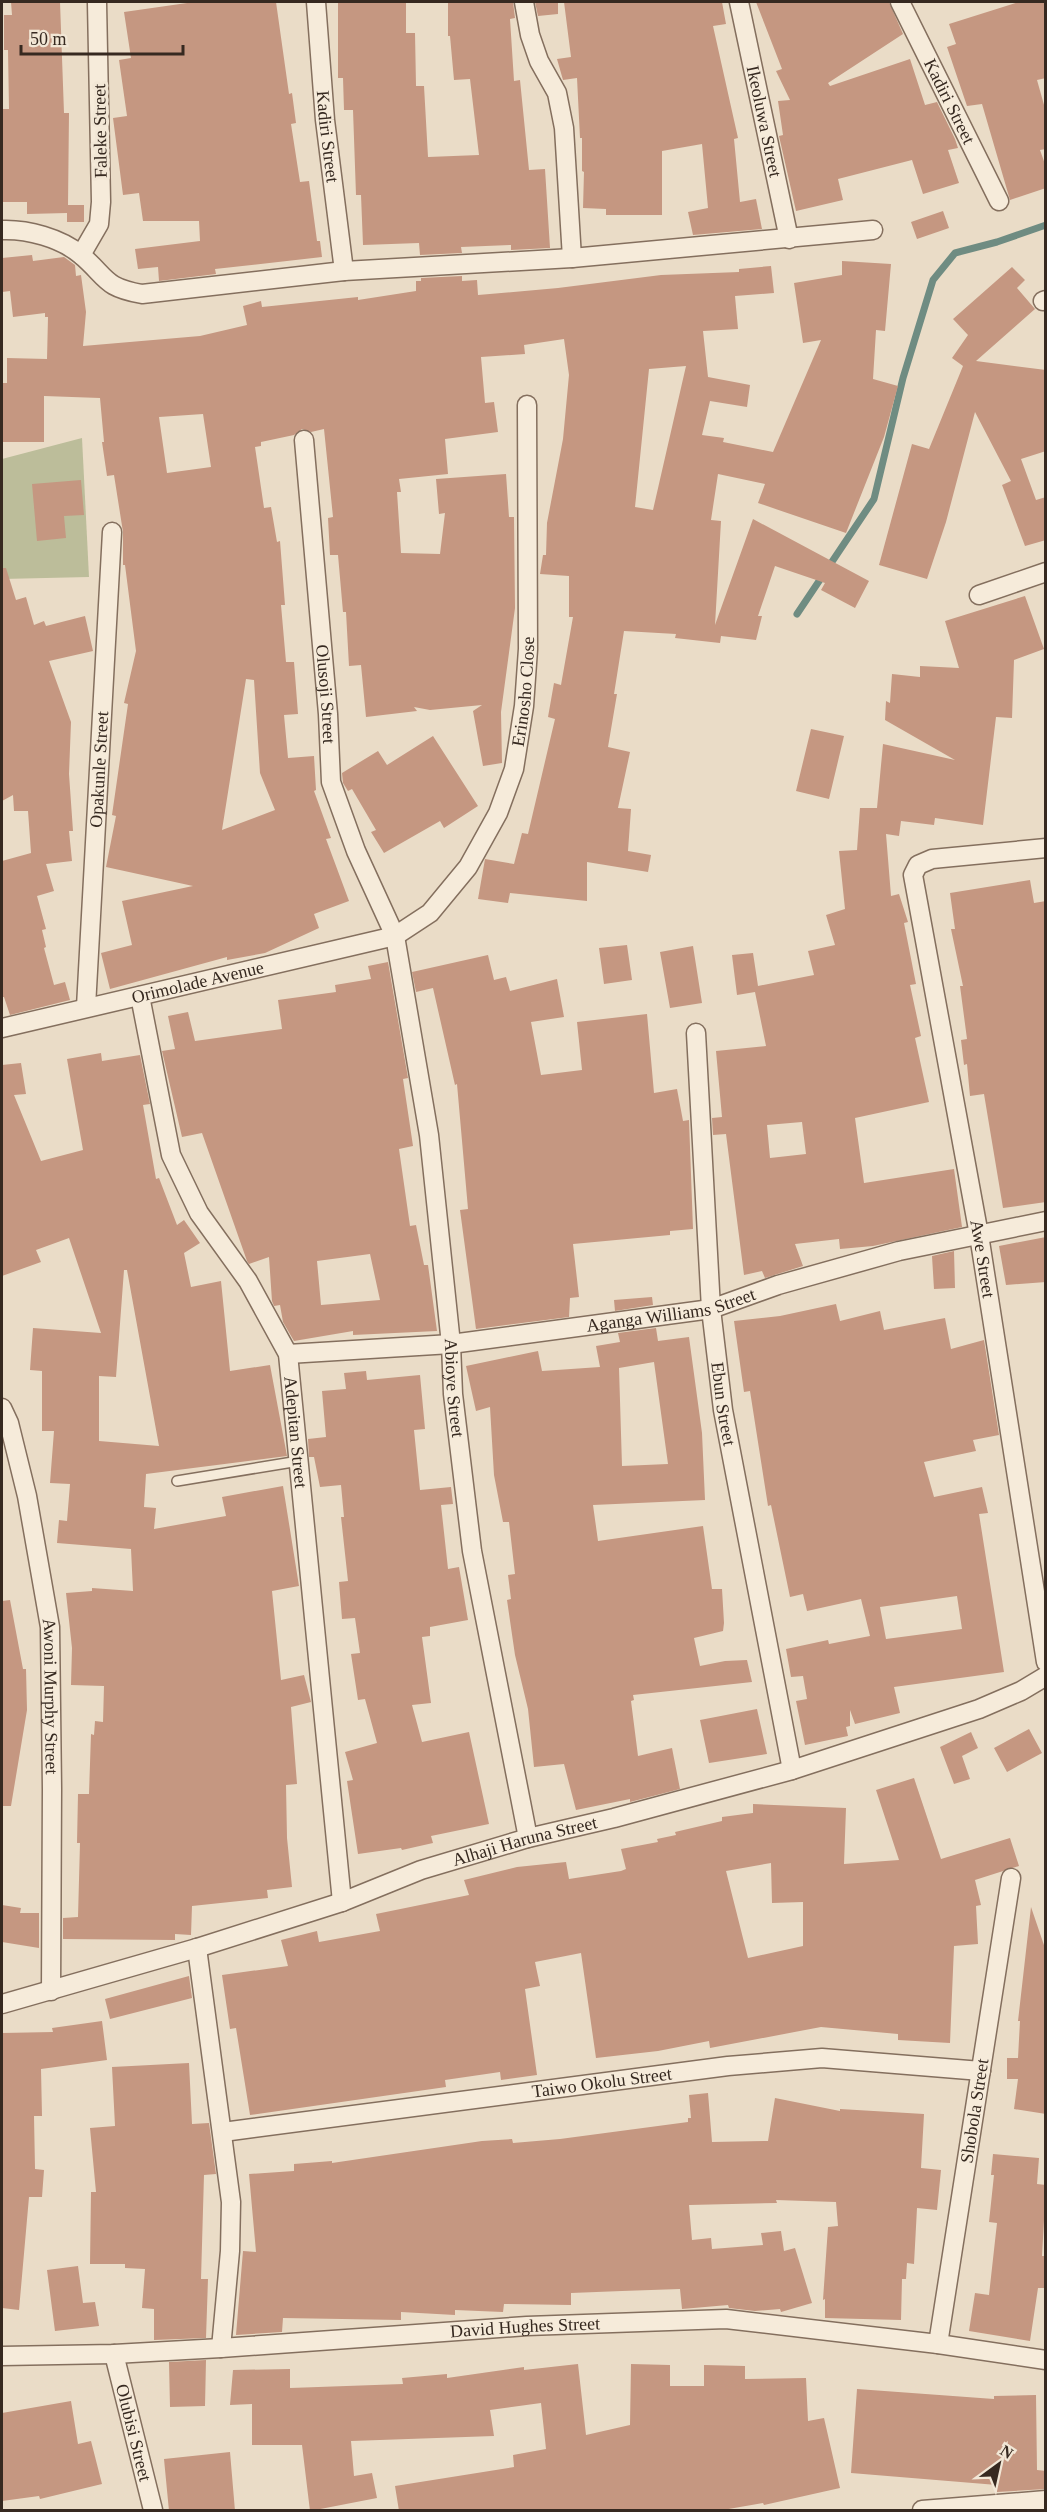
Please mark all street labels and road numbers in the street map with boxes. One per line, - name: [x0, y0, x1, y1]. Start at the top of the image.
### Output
- street label: Kadiri Street: [920, 55, 979, 147]
- street label: Ikeoluwa Street: [743, 64, 786, 179]
- street label: Faleke Street: [89, 84, 111, 178]
- street label: Kadiri Street: [313, 90, 343, 184]
- street label: Erinosho Close: [508, 636, 538, 748]
- street label: Olusoji Street: [312, 644, 339, 744]
- street label: Opakunle Street: [86, 711, 112, 828]
- street label: Orimolade Avenue: [130, 957, 266, 1007]
- street label: Awe Street: [966, 1218, 999, 1299]
- street label: Aganga Williams Street: [585, 1284, 758, 1336]
- street label: Abioye Street: [441, 1338, 468, 1439]
- street label: Ebun Street: [707, 1361, 740, 1447]
- street label: Adepitan Street: [280, 1375, 311, 1489]
- street label: Awoni Murphy Street: [39, 1616, 62, 1775]
- street label: Alhaji Haruna Street: [450, 1812, 599, 1870]
- street label: Shobola Street: [956, 2057, 993, 2165]
- street label: Taiwo Okolu Street: [531, 2063, 673, 2102]
- street label: David Hughes Street: [449, 2313, 600, 2341]
- street label: Olubisi Street: [112, 2382, 155, 2483]

